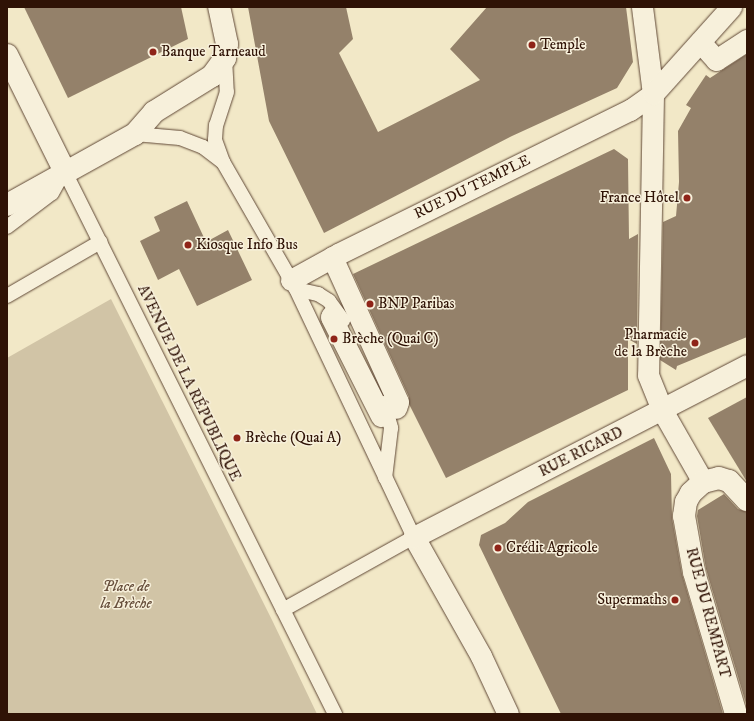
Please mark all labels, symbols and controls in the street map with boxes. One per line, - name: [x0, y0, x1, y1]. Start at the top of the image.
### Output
- place label: Temple: [540, 36, 585, 54]
- marker: Temple: [527, 40, 537, 50]
- place label: Banque Tarneaud: [161, 43, 266, 61]
- marker: Banque Tarneaud: [148, 47, 158, 57]
- street label: RUE DU TEMPLE: [411, 151, 533, 223]
- place label: France Hôtel: [600, 189, 679, 207]
- marker: France Hôtel: [682, 193, 692, 203]
- place label: Kiosque Info Bus: [196, 236, 298, 254]
- marker: Kiosque Info Bus: [183, 240, 193, 250]
- street label: AVENUE DE LA RÉPUBLIQUE: [134, 282, 244, 484]
- place label: BNP Paribas: [378, 295, 455, 313]
- marker: BNP Paribas: [365, 299, 375, 309]
- place label: Pharmacie de la Brèche: [614, 325, 687, 360]
- place label: Brèche (Quai C): [342, 330, 439, 348]
- marker: Brèche (Quai C): [329, 334, 339, 344]
- marker: Pharmacie de la Brèche: [690, 338, 700, 348]
- street label: RUE RICARD: [536, 423, 626, 481]
- place label: Brèche (Quai A): [245, 429, 341, 447]
- marker: Brèche (Quai A): [232, 433, 242, 443]
- place label: Crédit Agricole: [506, 539, 598, 557]
- marker: Crédit Agricole: [493, 543, 503, 553]
- street label: RUE DU REMPART: [682, 546, 734, 680]
- park label: Place de la Brèche: [100, 577, 152, 612]
- place label: Supermaths: [597, 591, 667, 609]
- marker: Supermaths: [670, 595, 680, 605]

